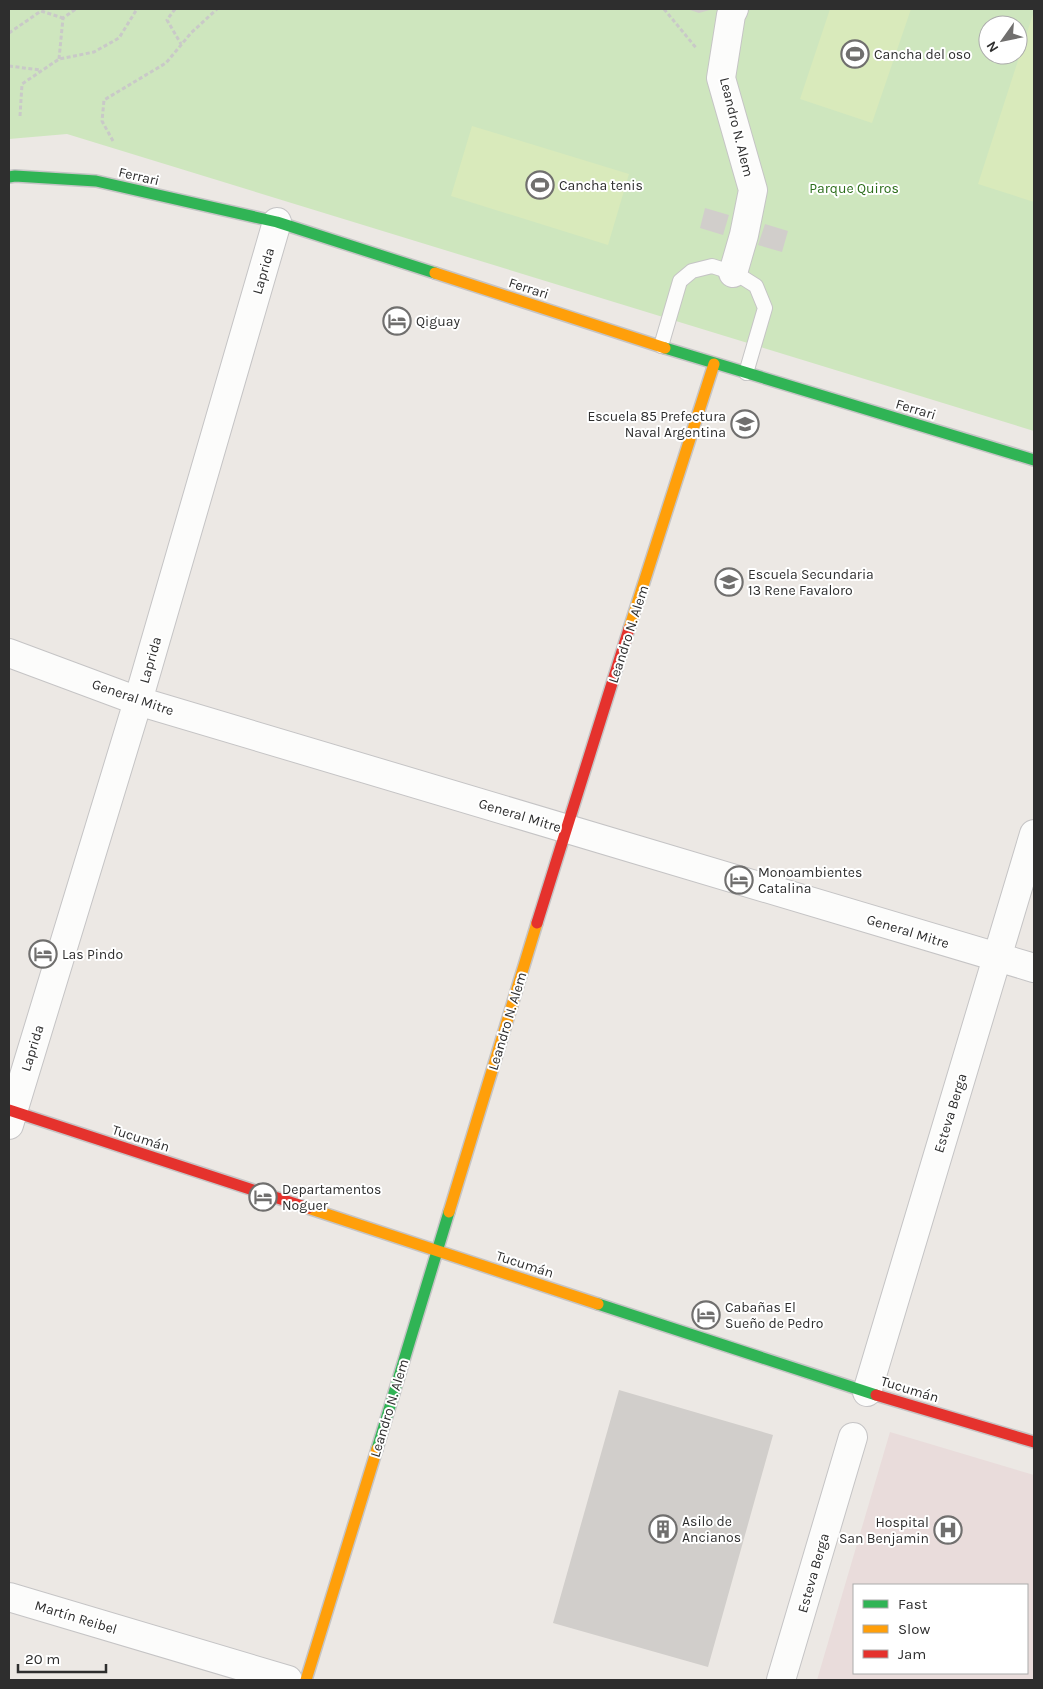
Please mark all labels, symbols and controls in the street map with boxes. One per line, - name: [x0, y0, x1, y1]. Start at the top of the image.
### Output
- north arrow: [978, 15, 1028, 65]
- text: N: [983, 38, 1002, 56]
- sports icon: Cancha del oso: [840, 39, 870, 69]
- place label: Cancha del oso: [874, 46, 971, 63]
- street label: Leandro N. Alem: [716, 76, 757, 179]
- street label: Ferrari: [117, 164, 161, 189]
- sports icon: Cancha tenis: [525, 170, 555, 200]
- place label: Cancha tenis: [559, 177, 643, 194]
- park label: Parque Quiros: [809, 180, 899, 197]
- street label: Laprida: [249, 246, 278, 296]
- street label: Ferrari: [507, 274, 551, 303]
- hotel icon: Qiguay: [382, 306, 412, 336]
- place label: Qiguay: [416, 313, 460, 330]
- street label: Ferrari: [894, 395, 938, 424]
- place label: Escuela 85 Prefectura Naval Argentina: [587, 408, 726, 441]
- school or university icon: Escuela 85 Prefectura Naval Argentina: [730, 409, 760, 439]
- place label: Escuela Secundaria 13 Rene Favaloro: [748, 566, 874, 599]
- school or university icon: Escuela Secundaria 13 Rene Favaloro: [714, 567, 744, 597]
- street label: Leandro N. Alem: [605, 583, 652, 685]
- street label: Laprida: [136, 635, 165, 685]
- street label: General Mitre: [90, 676, 176, 719]
- street label: General Mitre: [477, 795, 563, 836]
- place label: Monoambientes Catalina: [758, 864, 862, 897]
- hotel icon: Monoambientes Catalina: [724, 865, 754, 895]
- street label: General Mitre: [865, 911, 951, 952]
- hotel icon: Las Pindo: [28, 939, 58, 969]
- place label: Las Pindo: [62, 946, 123, 963]
- street label: Leandro N. Alem: [484, 970, 530, 1072]
- street label: Laprida: [17, 1023, 48, 1073]
- street label: Esteva Berga: [930, 1071, 971, 1155]
- street label: Tucumán: [110, 1121, 172, 1156]
- place label: Departamentos Noguer: [282, 1181, 381, 1214]
- hotel icon: Departamentos Noguer: [248, 1182, 278, 1212]
- street label: Tucumán: [494, 1247, 556, 1282]
- place label: Cabañas El Sueño de Pedro: [725, 1299, 823, 1332]
- hotel icon: Cabañas El Sueño de Pedro: [691, 1300, 721, 1330]
- street label: Leandro N. Alem: [366, 1357, 412, 1459]
- street label: Tucumán: [879, 1373, 941, 1406]
- place label: Asilo de Ancianos: [682, 1513, 741, 1546]
- building icon: Asilo de Ancianos: [648, 1514, 678, 1544]
- place label: Hospital San Benjamin: [839, 1514, 929, 1547]
- hospital icon: Hospital San Benjamin: [933, 1515, 963, 1545]
- street label: Esteva Berga: [794, 1531, 833, 1615]
- legend: [853, 1584, 1028, 1674]
- text: Fast: [898, 1595, 928, 1613]
- street label: Martín Reibel: [33, 1597, 119, 1638]
- text: Slow: [898, 1620, 930, 1638]
- scale bar: [18, 1642, 105, 1674]
- text: Jam: [898, 1645, 926, 1663]
- text: 20 m: [25, 1650, 60, 1668]

